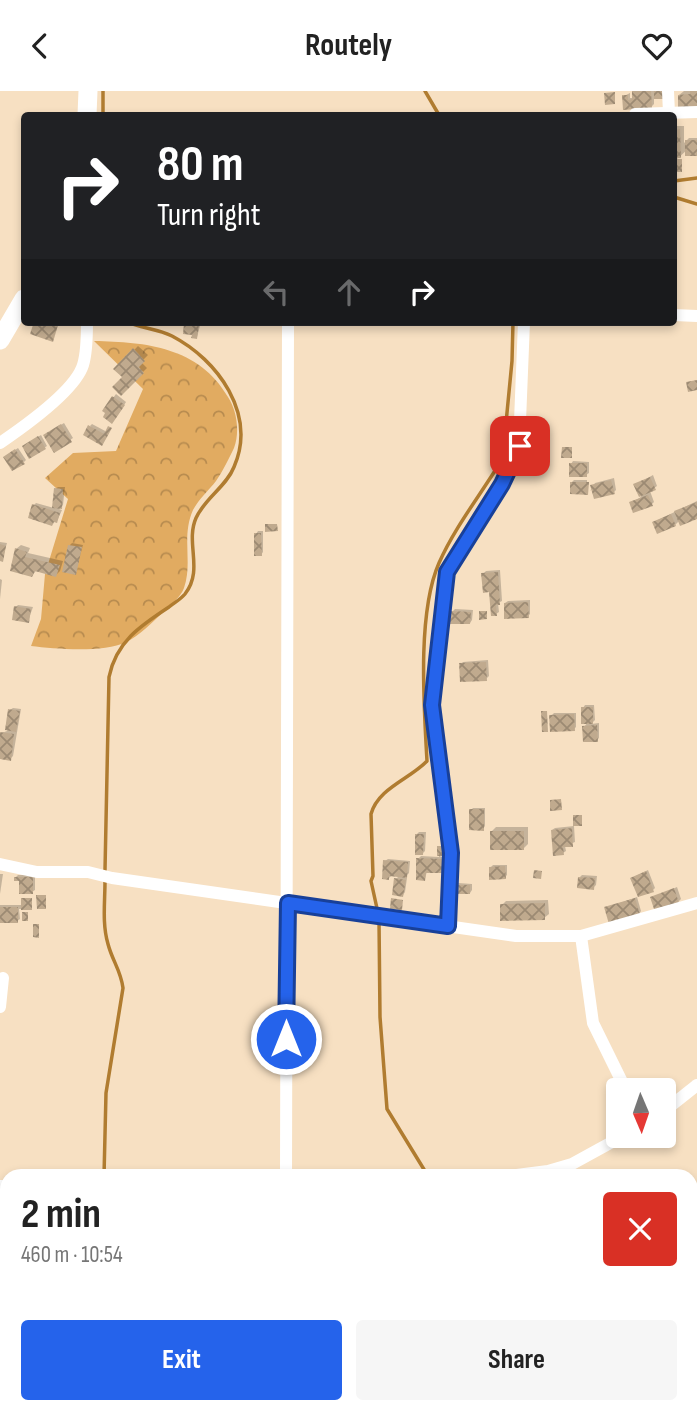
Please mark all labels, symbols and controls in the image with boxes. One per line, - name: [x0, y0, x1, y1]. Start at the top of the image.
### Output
- text: Routely: [305, 26, 392, 65]
- icon: back: [21, 27, 59, 65]
- icon: heart: [638, 27, 676, 65]
- text: 80 m: [157, 136, 244, 195]
- icon: right: [42, 140, 133, 231]
- text: Turn right: [157, 196, 261, 235]
- icon: left: [257, 273, 295, 311]
- icon: ahead: [330, 273, 368, 311]
- icon: right: [403, 273, 441, 311]
- pin: [490, 416, 550, 476]
- icon: arrive: [501, 427, 539, 465]
- position arrow: [249, 1002, 323, 1076]
- north arrow: [606, 1078, 676, 1148]
- map controls: [606, 1078, 676, 1148]
- text: 2 min: [21, 1189, 101, 1240]
- button: close: [603, 1192, 677, 1266]
- text: 460 m · 10:54: [21, 1241, 123, 1269]
- button: Exit: [21, 1320, 342, 1400]
- button: Share: [356, 1320, 677, 1400]

